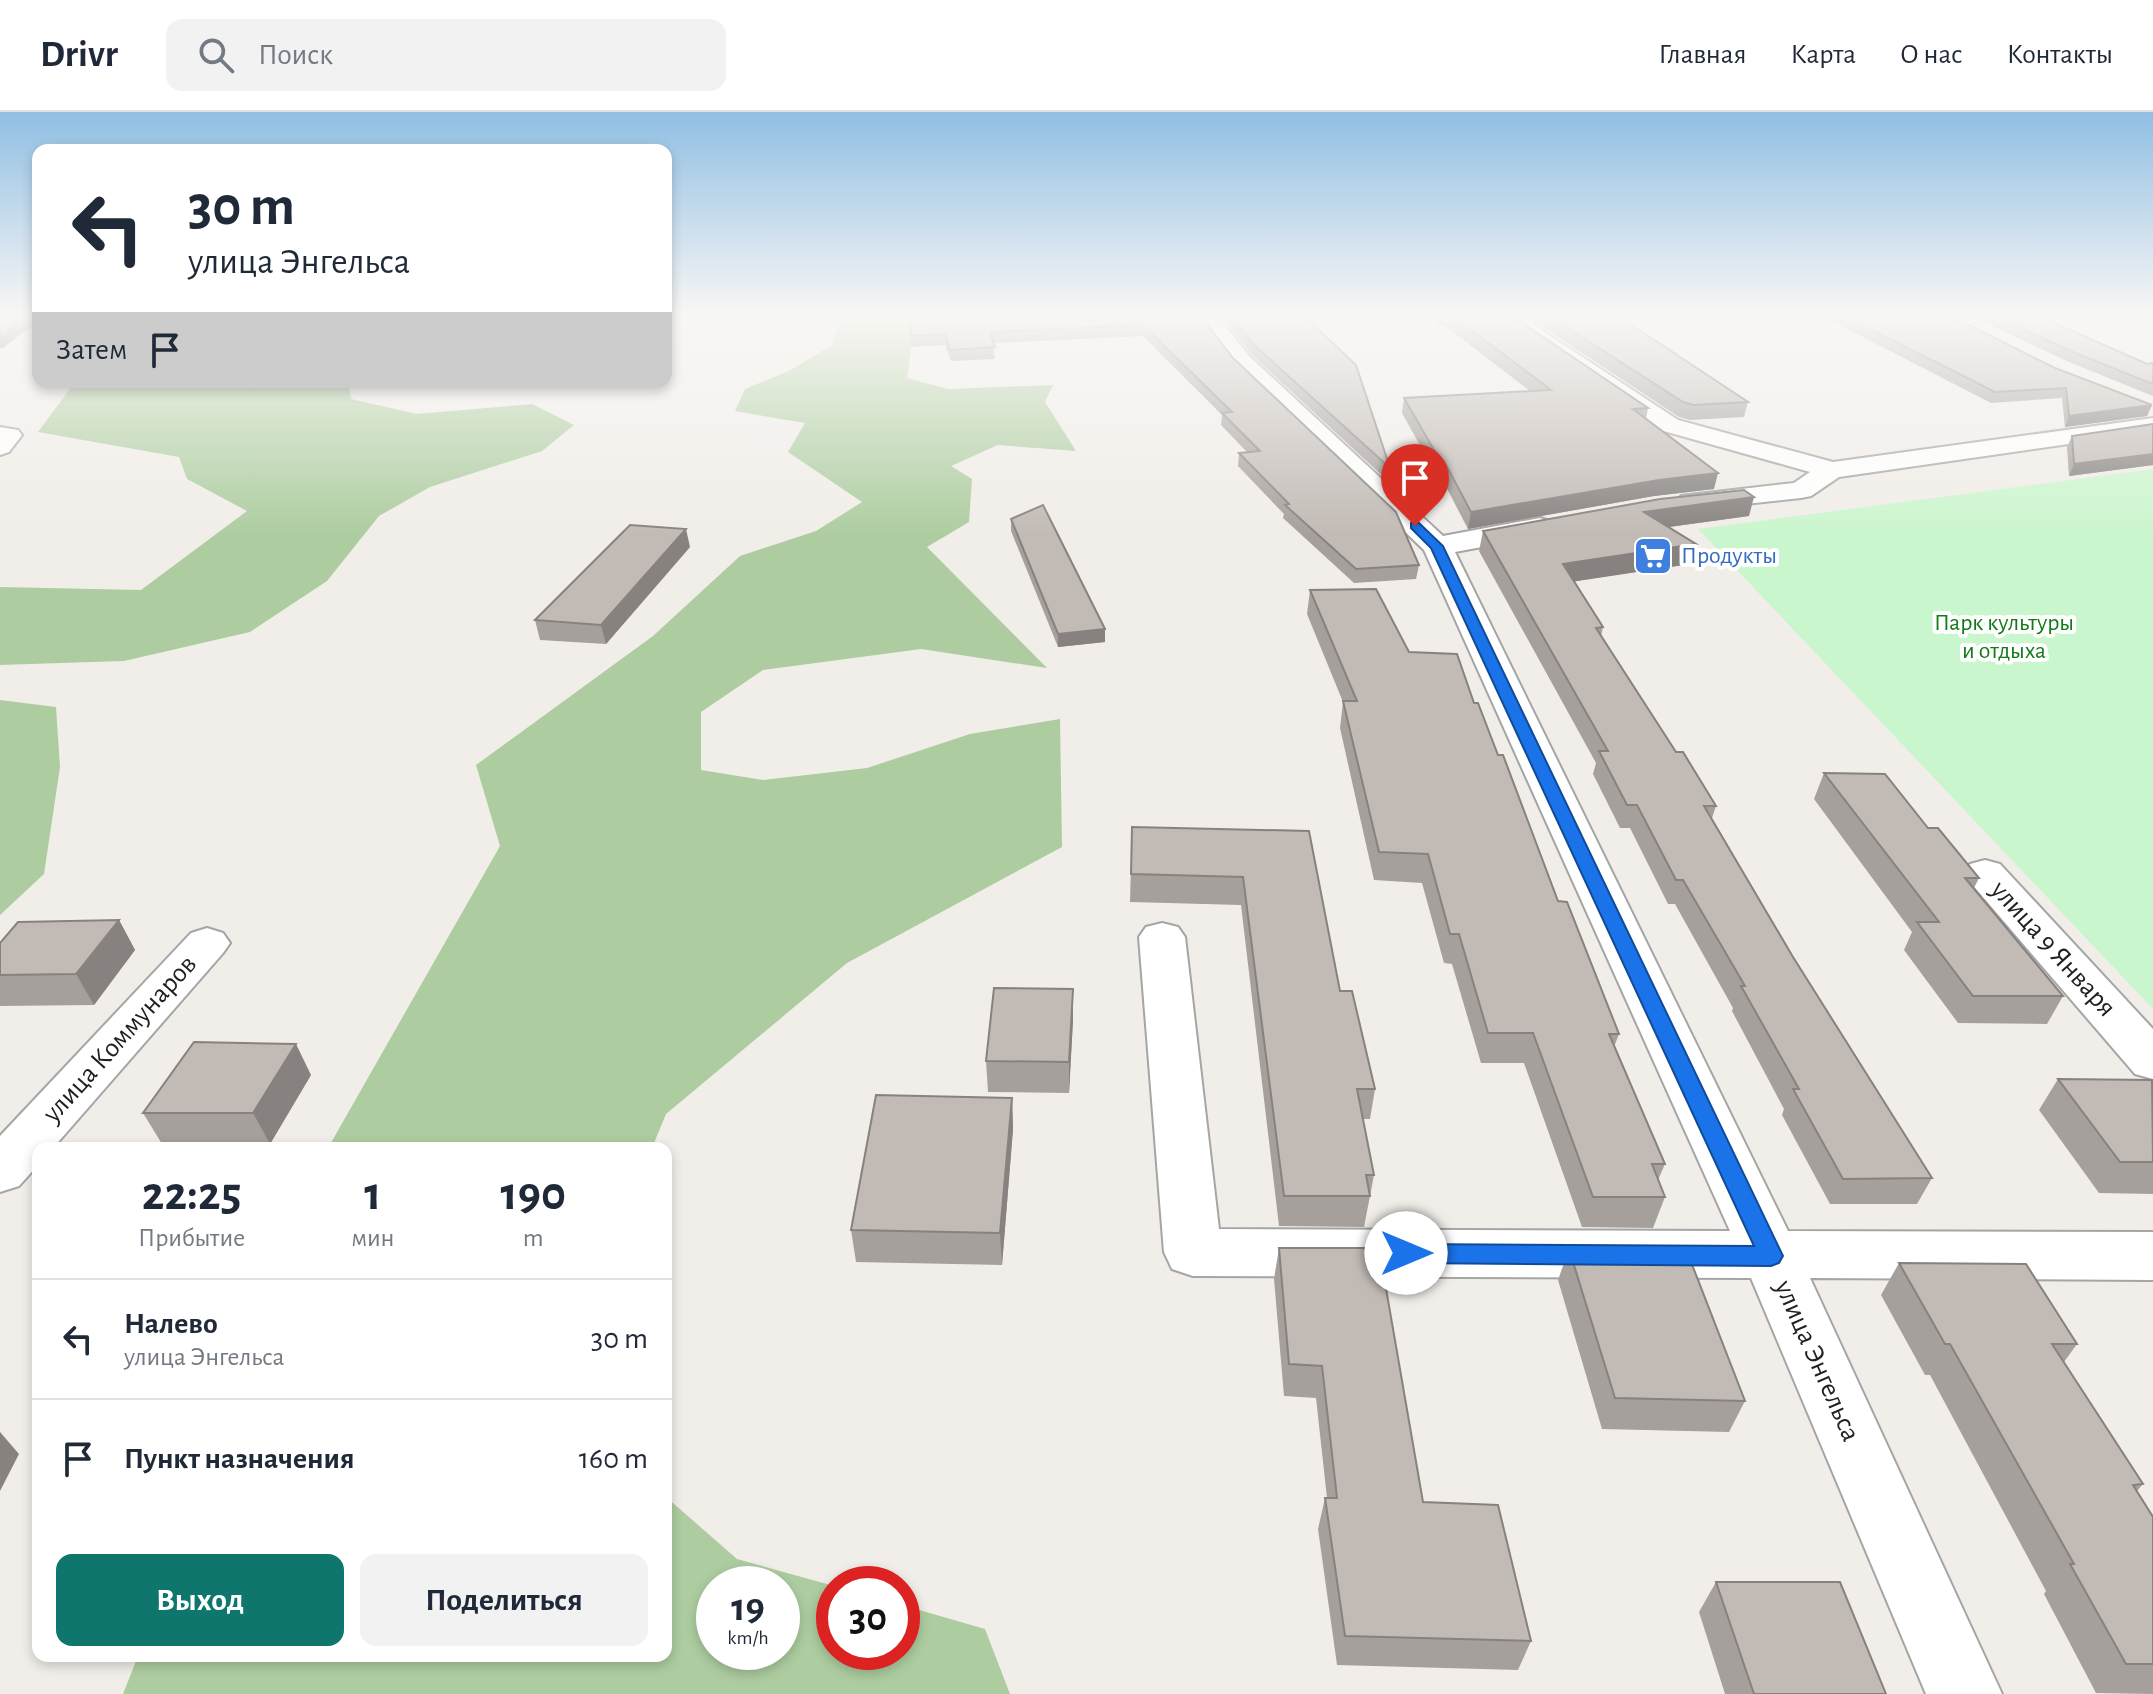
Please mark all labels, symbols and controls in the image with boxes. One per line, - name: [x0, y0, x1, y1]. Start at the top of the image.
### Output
- search box: [166, 19, 726, 91]
- icon: search: [194, 33, 238, 77]
- text: Drivr: [40, 36, 118, 74]
- text: Поиск: [258, 40, 333, 70]
- text: Главная: [1658, 41, 1746, 69]
- text: Карта: [1790, 41, 1856, 69]
- text: О нас: [1900, 41, 1963, 69]
- text: Контакты: [2007, 41, 2113, 69]
- icon: left: [56, 176, 160, 280]
- text: 30 m: [188, 179, 295, 235]
- text: улица Энгельса: [188, 244, 410, 280]
- icon: arrive: [143, 328, 187, 372]
- text: Затем: [56, 335, 127, 365]
- pin: [1381, 444, 1449, 526]
- icon: arrive: [1393, 456, 1437, 500]
- supermarket icon: Продукты: [1632, 535, 1674, 577]
- place label: Продукты: [1681, 544, 1777, 568]
- park label: Парк культуры и отдыха: [1934, 611, 2074, 663]
- street label: улица 9 Января: [1984, 875, 2121, 1022]
- street label: улица Коммунаров: [37, 950, 202, 1129]
- text: 22:25: [142, 1171, 241, 1219]
- text: 1: [364, 1171, 381, 1219]
- text: 190: [500, 1171, 566, 1219]
- position arrow: [1364, 1211, 1448, 1295]
- text: Прибытие: [138, 1225, 245, 1251]
- text: мин: [351, 1225, 394, 1251]
- text: m: [523, 1225, 544, 1251]
- street label: улица Энгельса: [1769, 1275, 1865, 1446]
- text: Налево: [124, 1309, 218, 1339]
- icon: left: [56, 1317, 100, 1361]
- text: 30 m: [591, 1324, 648, 1354]
- text: улица Энгельса: [124, 1344, 284, 1370]
- icon: arrive: [56, 1437, 100, 1481]
- text: Пункт назначения: [124, 1444, 355, 1474]
- text: 160 m: [579, 1444, 648, 1474]
- button: Выход: [56, 1554, 344, 1646]
- button: Поделиться: [360, 1554, 648, 1646]
- speed limit sign: 30: [816, 1566, 920, 1670]
- text: 19: [731, 1588, 765, 1628]
- text: km/h: [727, 1628, 769, 1648]

